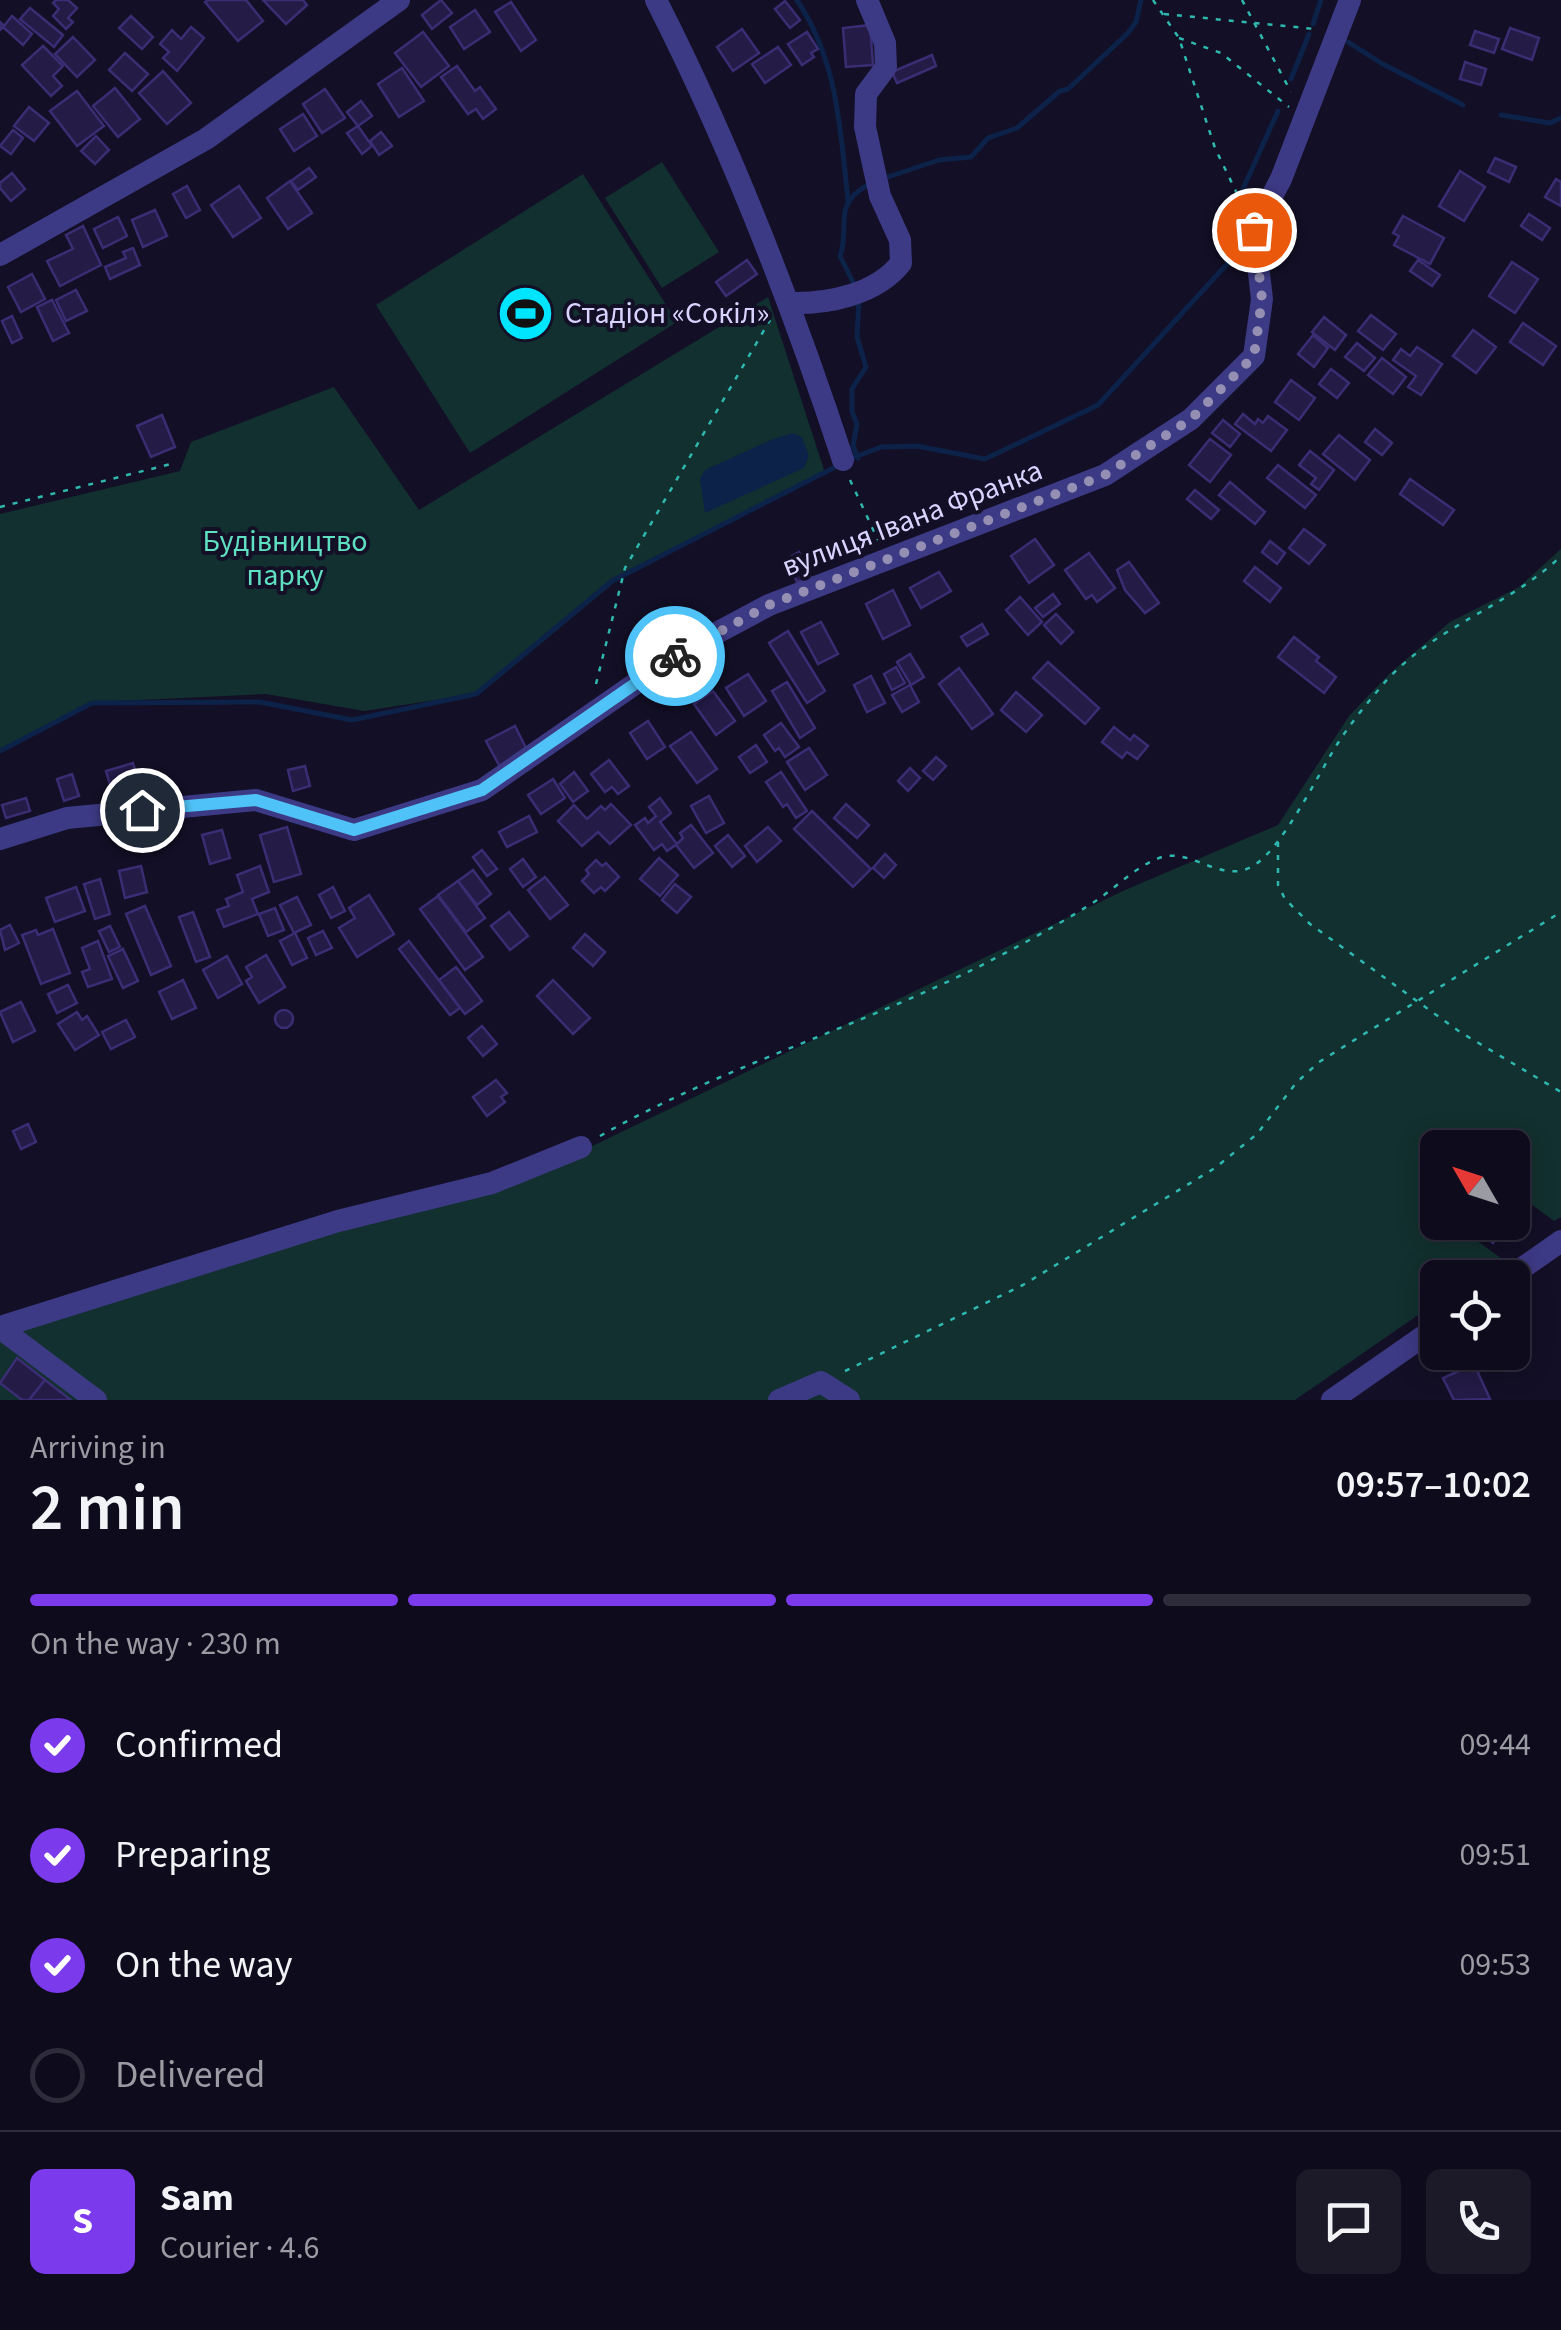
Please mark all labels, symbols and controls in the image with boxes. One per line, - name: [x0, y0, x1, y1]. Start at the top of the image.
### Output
- pin: [1212, 188, 1297, 273]
- icon: bag: [1227, 203, 1282, 258]
- sports icon: Стадіон «Сокіл»: [496, 283, 556, 343]
- place label: Стадіон «Сокіл»: [565, 292, 769, 335]
- street label: вулиця Івана Франка: [776, 449, 1049, 588]
- park label: Будівництво парку: [203, 520, 367, 597]
- courier: [625, 606, 725, 706]
- icon: bike: [648, 629, 703, 684]
- pin: [100, 768, 185, 853]
- icon: home: [115, 783, 170, 838]
- north arrow: [1420, 1130, 1530, 1240]
- map controls: [1420, 1130, 1530, 1370]
- button: locate: [1420, 1260, 1530, 1370]
- text: Arriving in: [30, 1425, 166, 1471]
- text: 09:57–10:02: [1336, 1458, 1531, 1512]
- text: 2 min: [30, 1462, 185, 1555]
- text: On the way · 230 m: [30, 1621, 281, 1667]
- icon: check: [30, 1718, 85, 1773]
- text: Confirmed: [115, 1718, 283, 1772]
- text: 09:44: [1459, 1722, 1531, 1768]
- icon: check: [30, 1828, 85, 1883]
- text: Preparing: [115, 1828, 270, 1882]
- text: 09:51: [1459, 1832, 1531, 1878]
- icon: check: [30, 1938, 85, 1993]
- text: On the way: [115, 1938, 292, 1992]
- text: 09:53: [1459, 1942, 1531, 1988]
- text: Delivered: [115, 2048, 265, 2102]
- button: chat: [1296, 2169, 1401, 2274]
- button: phone: [1426, 2169, 1531, 2274]
- text: Sam: [160, 2171, 234, 2225]
- text: S: [72, 2194, 93, 2248]
- text: Courier · 4.6: [160, 2225, 320, 2271]

